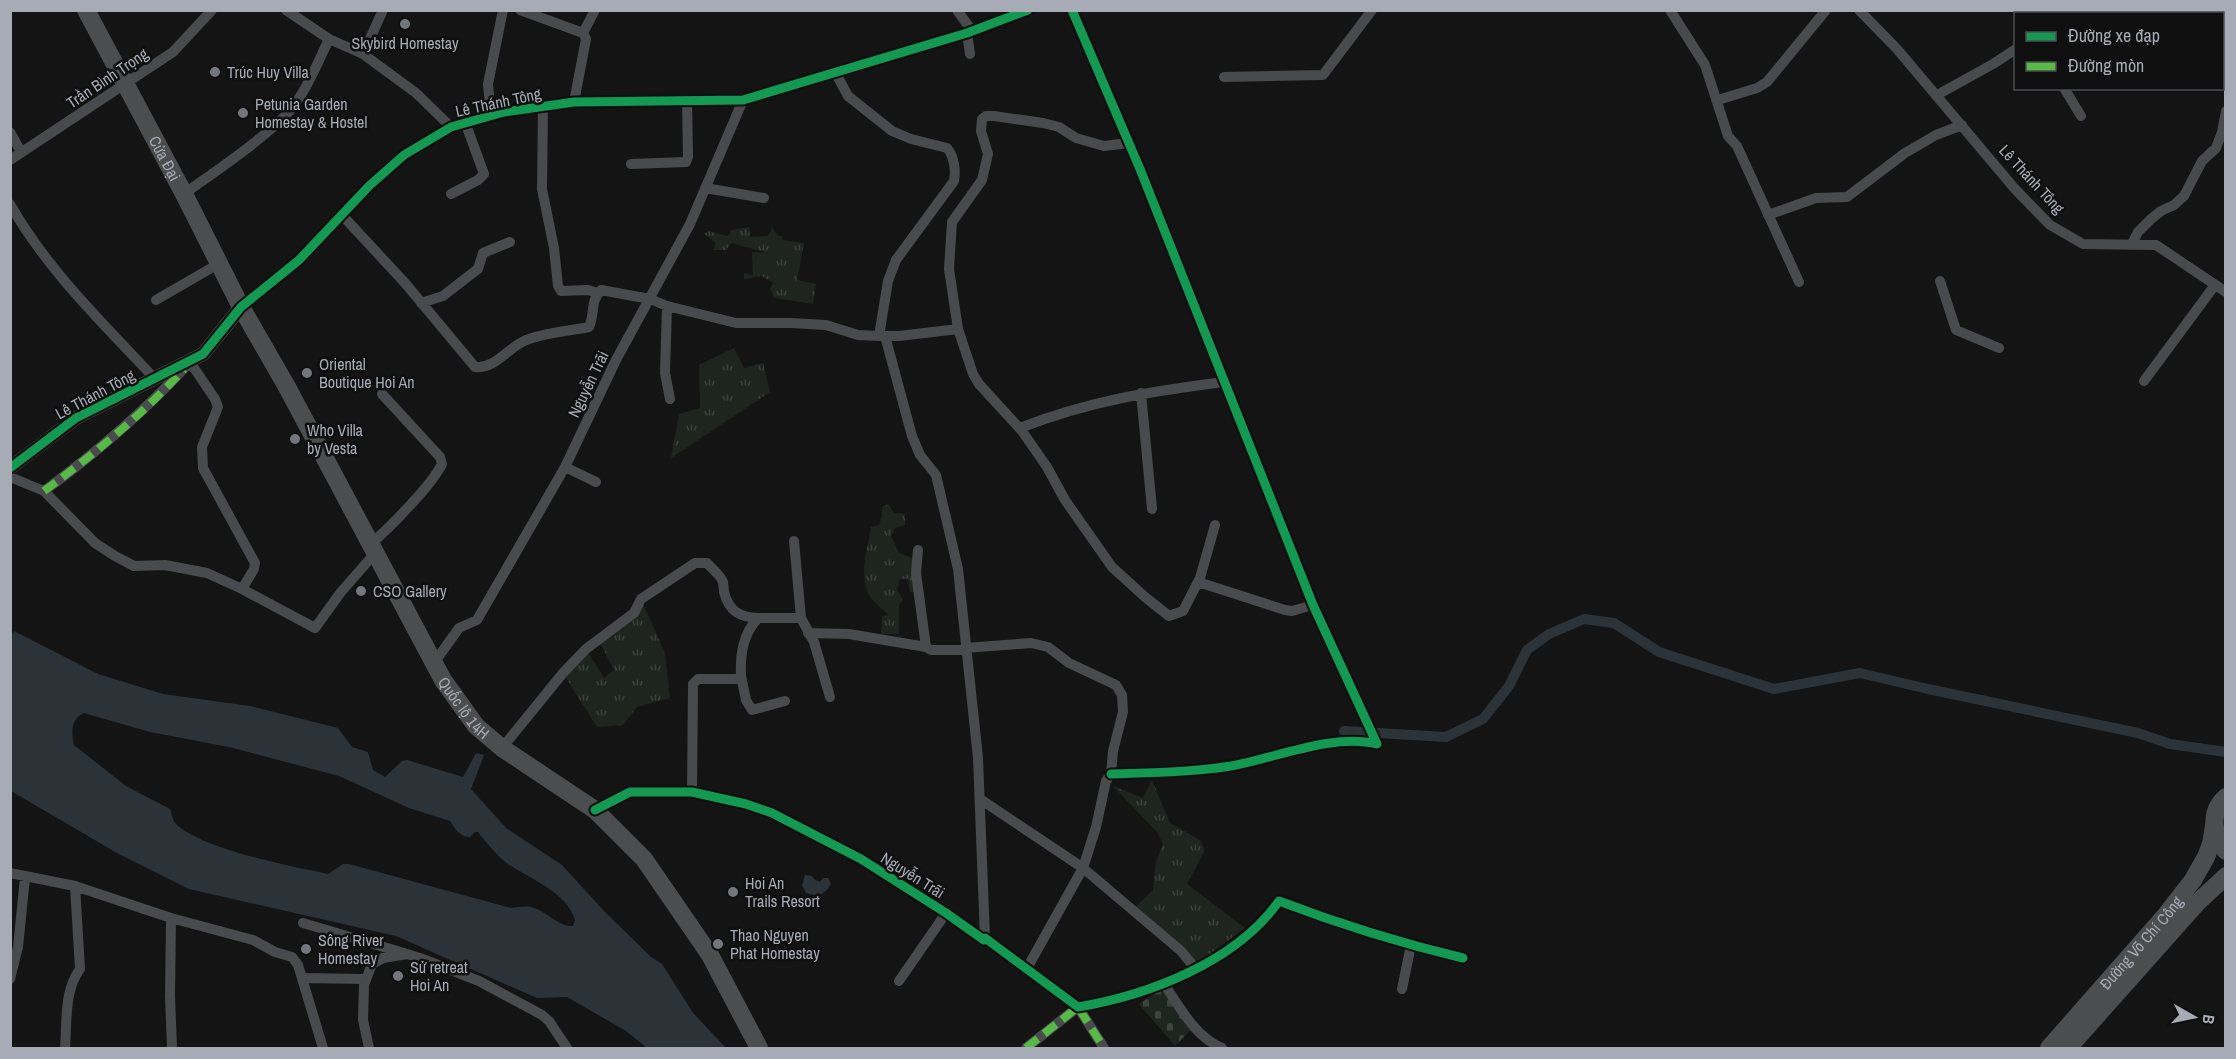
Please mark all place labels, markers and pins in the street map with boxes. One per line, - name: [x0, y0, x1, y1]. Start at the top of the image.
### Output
- marker: Skybird Homestay: [398, 17, 412, 31]
- place label: Skybird Homestay: [351, 32, 459, 54]
- place label: Trúc Huy Villa: [227, 61, 309, 83]
- marker: Trúc Huy Villa: [208, 65, 222, 79]
- place label: Petunia Garden Homestay & Hostel: [255, 93, 367, 133]
- marker: Petunia Garden Homestay & Hostel: [236, 106, 250, 120]
- place label: Oriental Boutique Hoi An: [319, 353, 415, 393]
- marker: Oriental Boutique Hoi An: [300, 366, 314, 380]
- place label: Who Villa by Vesta: [307, 419, 364, 459]
- marker: Who Villa by Vesta: [288, 432, 302, 446]
- place label: CSO Gallery: [373, 580, 447, 602]
- marker: CSO Gallery: [354, 584, 368, 598]
- place label: Hoi An Trails Resort: [745, 872, 820, 912]
- marker: Hoi An Trails Resort: [726, 885, 740, 899]
- place label: Thao Nguyen Phat Homestay: [730, 924, 820, 964]
- place label: Sông River Homestay: [318, 929, 384, 969]
- marker: Thao Nguyen Phat Homestay: [711, 937, 725, 951]
- marker: Sông River Homestay: [299, 942, 313, 956]
- place label: Sử retreat Hoi An: [410, 956, 468, 996]
- marker: Sử retreat Hoi An: [391, 969, 405, 983]

